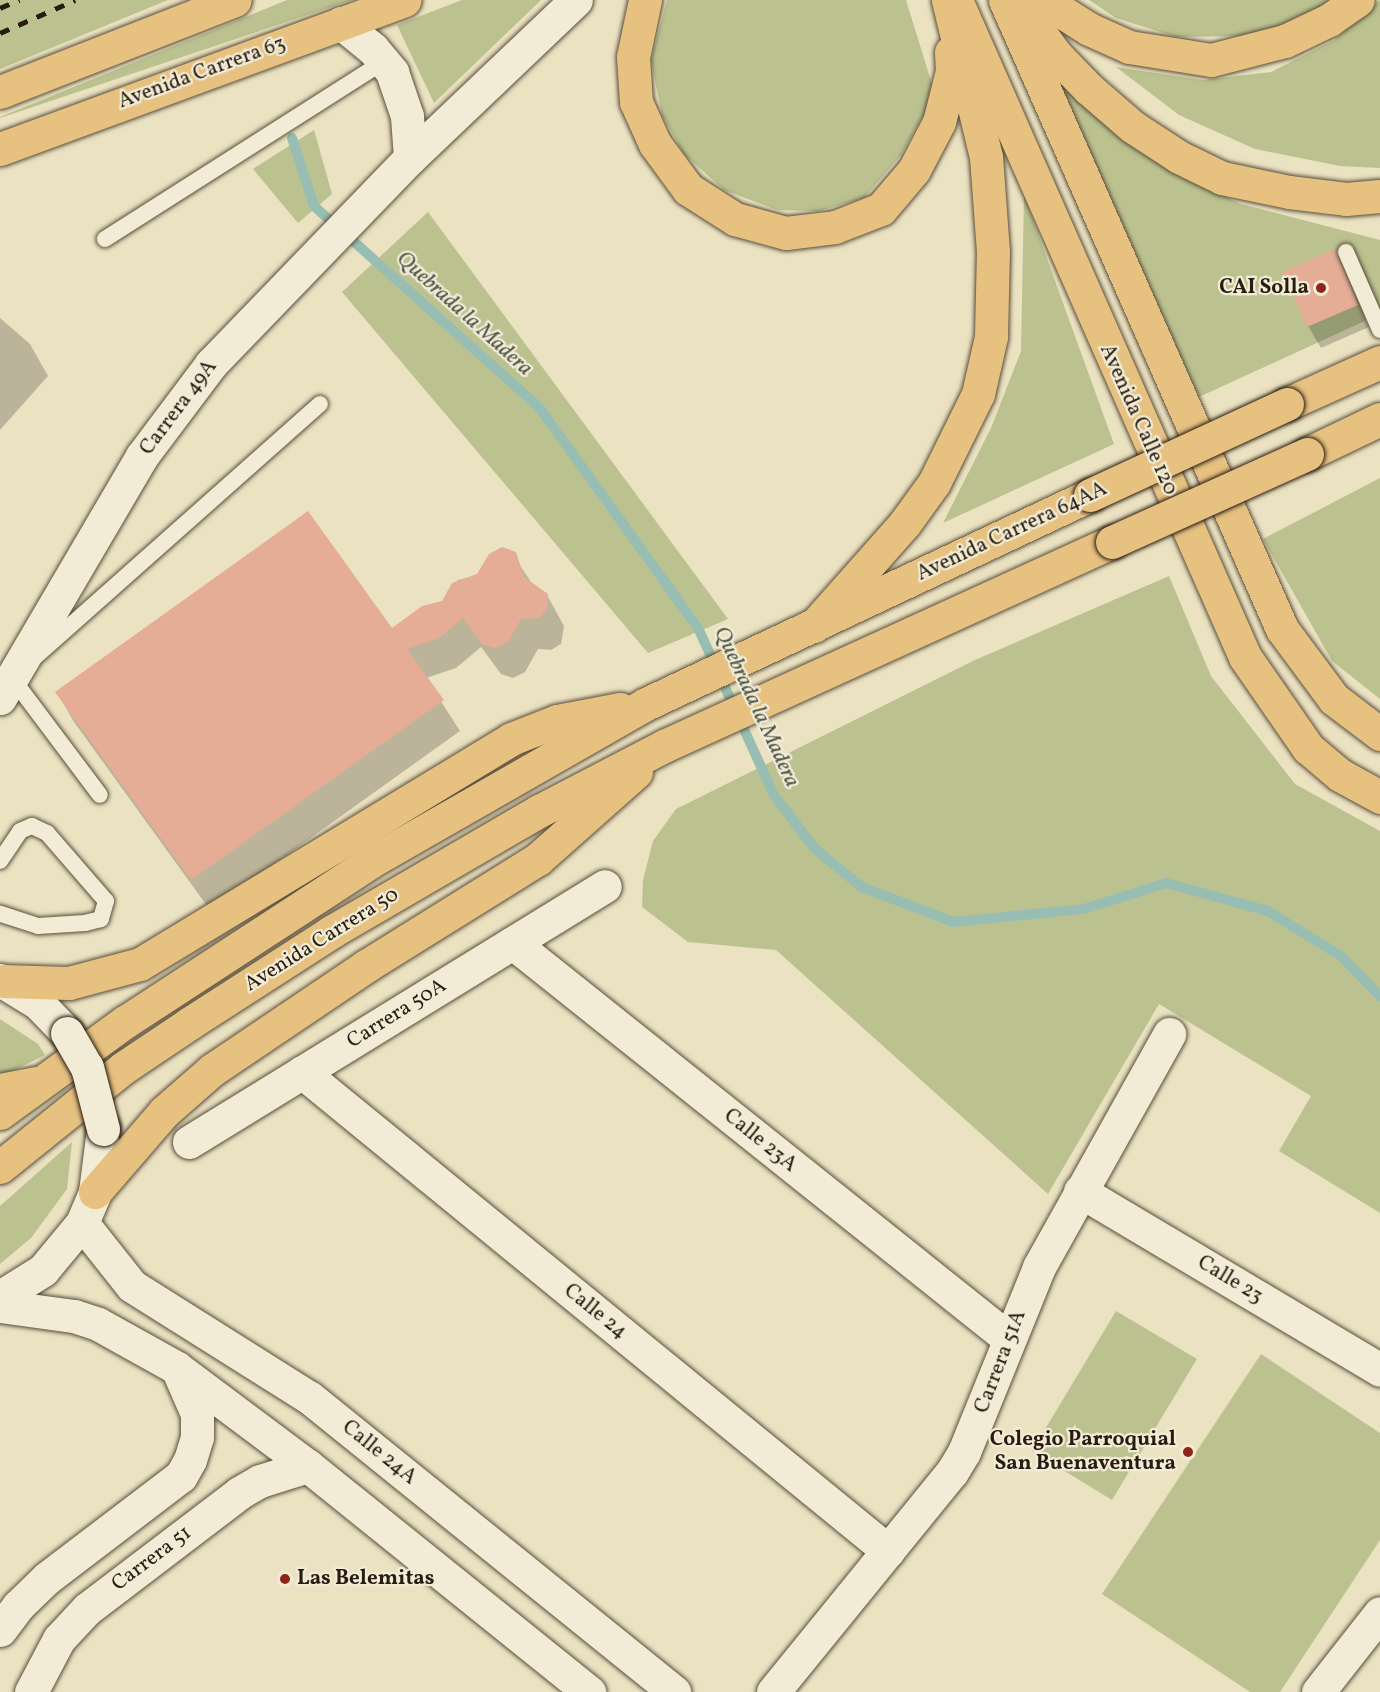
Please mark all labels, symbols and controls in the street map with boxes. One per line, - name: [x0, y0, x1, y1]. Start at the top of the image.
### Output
- street label: Avenida Carrera 63: [115, 31, 289, 115]
- water label: Quebrada la Madera: [390, 246, 538, 382]
- place label: CAI Solla: [1219, 275, 1309, 301]
- marker: CAI Solla: [1314, 281, 1328, 295]
- street label: Avenida Calle 120: [1093, 341, 1183, 499]
- street label: Carrera 49A: [135, 355, 223, 461]
- street label: Avenida Carrera 64AA: [913, 477, 1111, 587]
- water label: Quebrada la Madera: [707, 623, 805, 791]
- street label: Avenida Carrera 50: [240, 882, 404, 998]
- street label: Carrera 50A: [343, 974, 451, 1054]
- street label: Calle 23A: [718, 1104, 802, 1178]
- street label: Calle 23: [1193, 1251, 1267, 1309]
- street label: Calle 24: [558, 1279, 632, 1345]
- street label: Carrera 51A: [970, 1307, 1032, 1417]
- street label: Calle 24A: [337, 1415, 421, 1491]
- place label: Colegio Parroquial San Buenaventura: [990, 1427, 1176, 1477]
- marker: Colegio Parroquial San Buenaventura: [1181, 1445, 1195, 1459]
- street label: Carrera 51: [107, 1521, 197, 1597]
- place label: Las Belemitas: [297, 1566, 434, 1592]
- marker: Las Belemitas: [278, 1572, 292, 1586]

